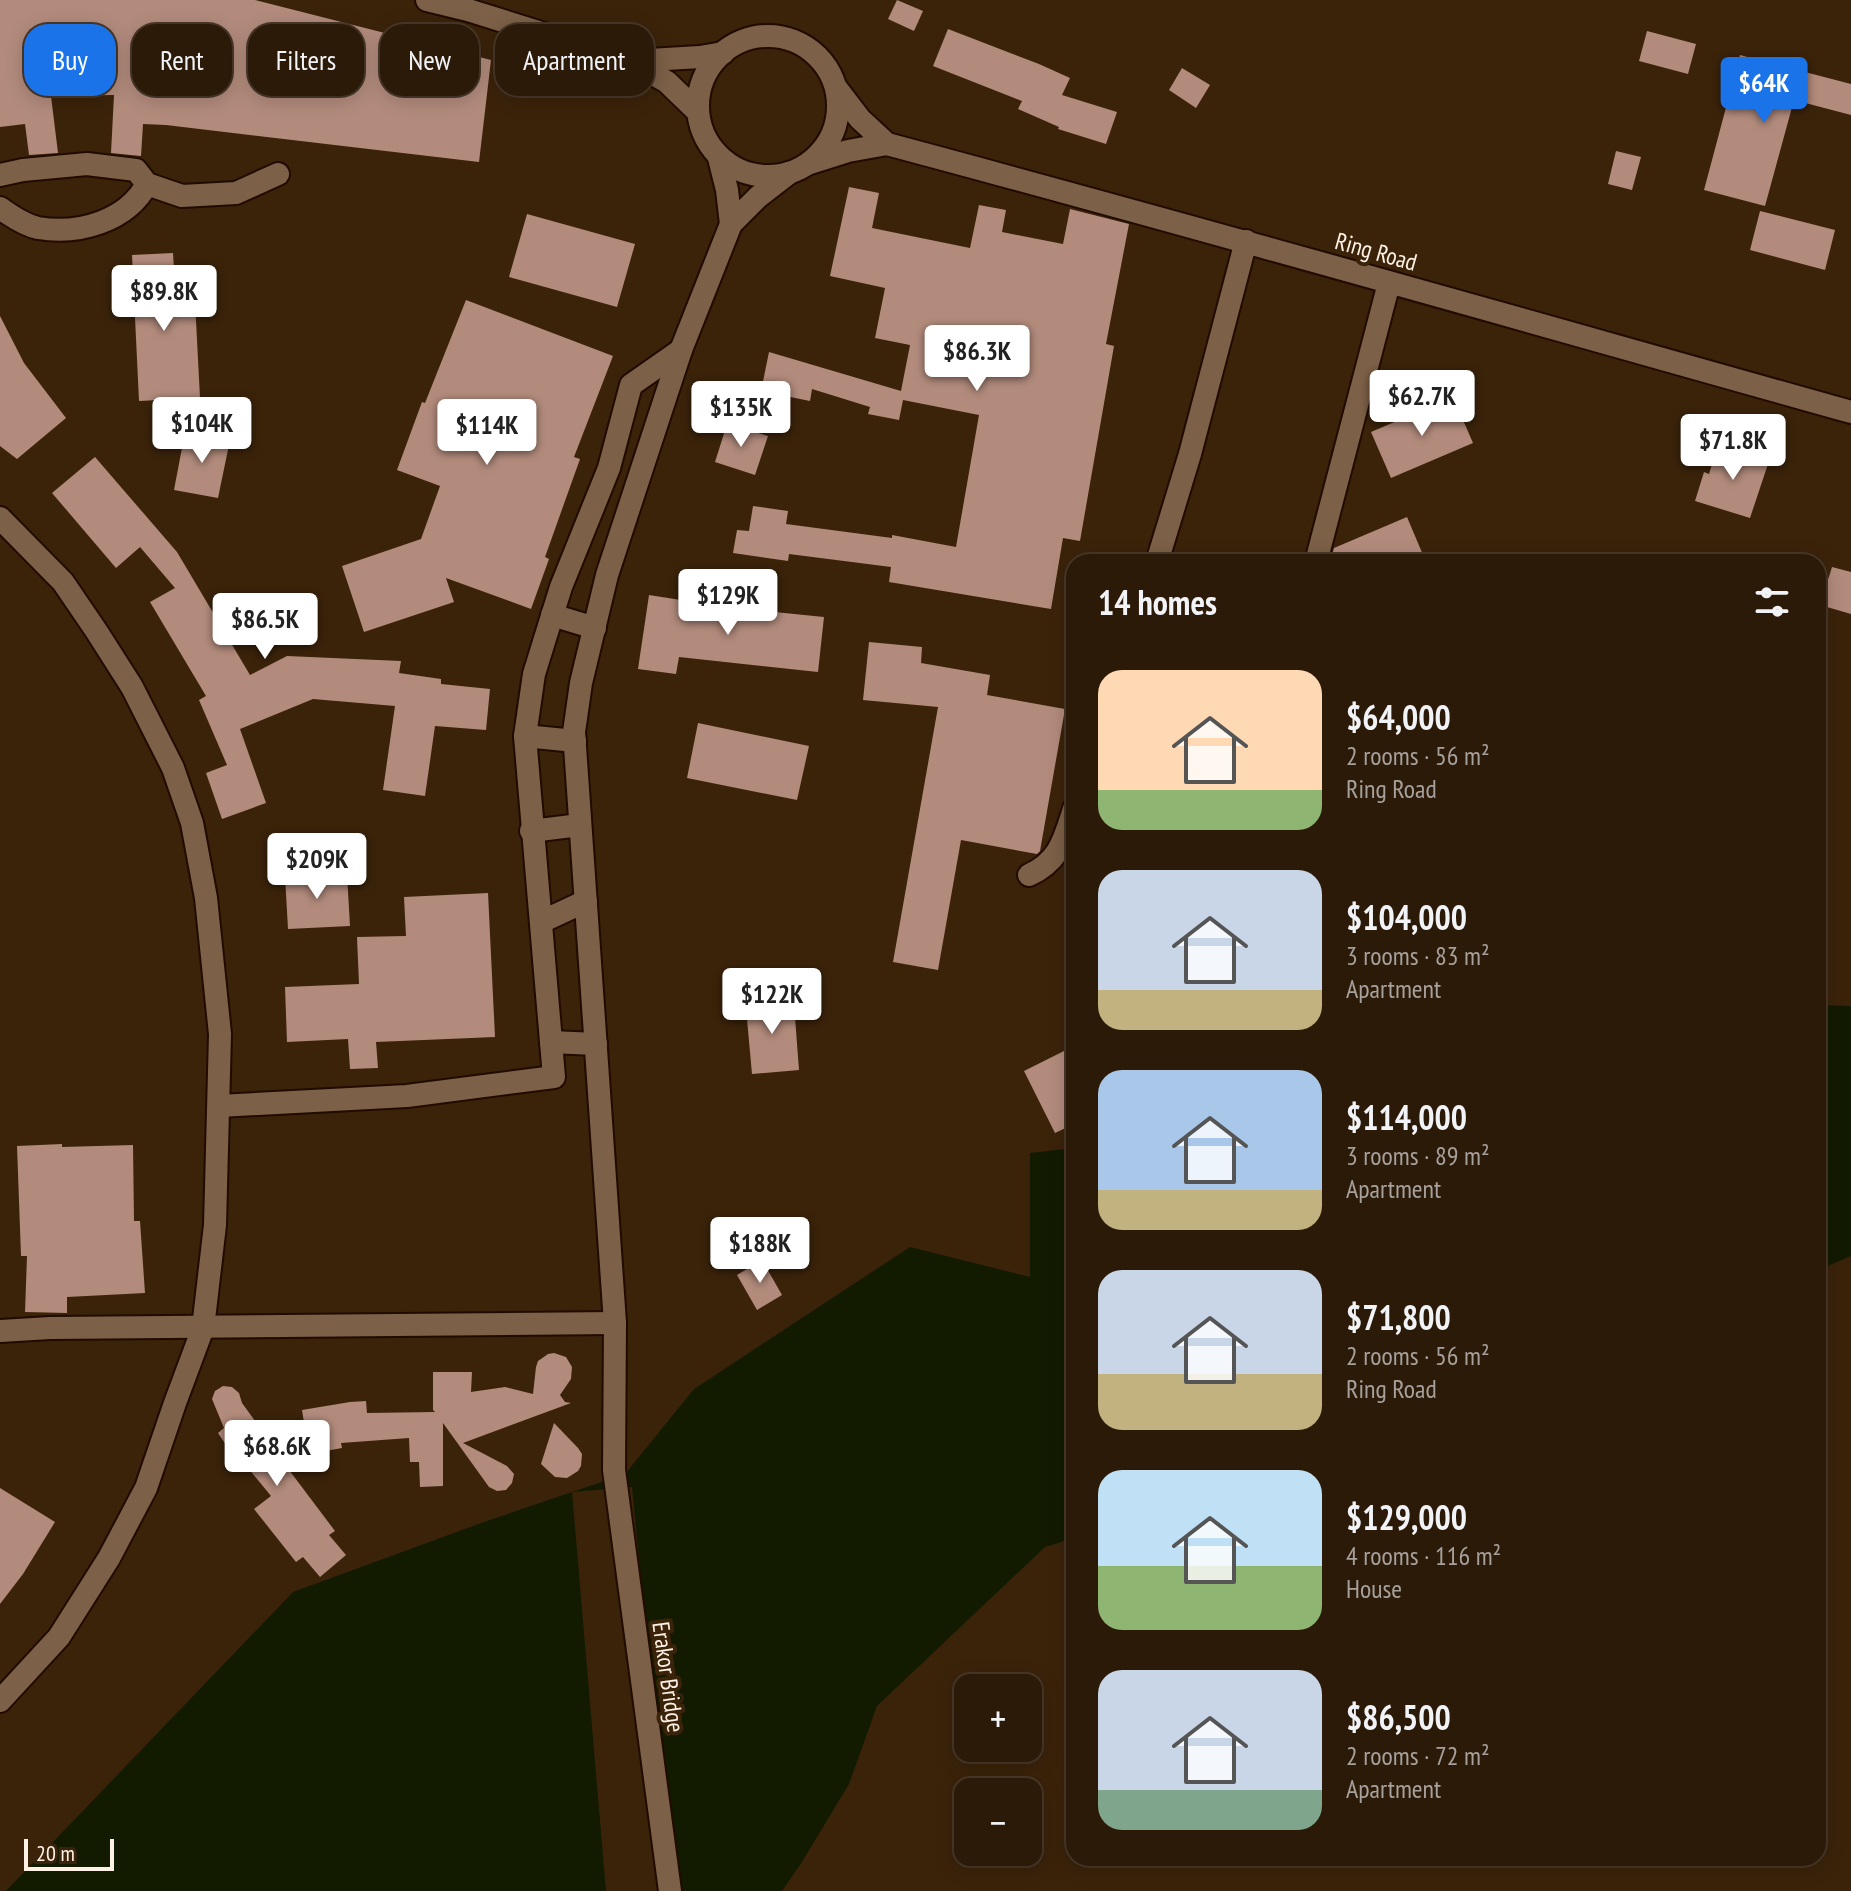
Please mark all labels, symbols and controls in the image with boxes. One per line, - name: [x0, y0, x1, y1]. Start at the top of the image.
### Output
- chip: Buy: [24, 24, 116, 96]
- chip: Rent: [132, 24, 232, 96]
- chip: Filters: [248, 24, 364, 96]
- chip: New: [380, 24, 479, 96]
- chip: Apartment: [495, 24, 654, 96]
- pin: $64K: [1717, 57, 1811, 125]
- text: $64K: [1739, 66, 1789, 99]
- street label: Ring Road: [1332, 225, 1421, 278]
- pin: $89.8K: [99, 265, 229, 333]
- text: $89.8K: [130, 274, 198, 307]
- pin: $86.3K: [912, 325, 1042, 393]
- text: $86.3K: [943, 334, 1011, 367]
- pin: $62.7K: [1357, 370, 1487, 438]
- text: $62.7K: [1388, 379, 1456, 412]
- pin: $135K: [685, 381, 797, 449]
- text: $135K: [709, 390, 773, 423]
- pin: $104K: [146, 397, 258, 465]
- pin: $114K: [431, 399, 543, 467]
- text: $104K: [170, 406, 234, 439]
- text: $114K: [455, 408, 519, 441]
- pin: $71.8K: [1668, 414, 1798, 482]
- text: $71.8K: [1699, 423, 1767, 456]
- pin: $129K: [672, 569, 784, 637]
- text: $129K: [696, 578, 760, 611]
- text: 14 homes: [1098, 580, 1217, 624]
- icon: filters: [1750, 580, 1794, 624]
- pin: $86.5K: [200, 593, 330, 661]
- text: $86.5K: [231, 602, 299, 635]
- text: $64,000: [1346, 695, 1451, 739]
- icon: home: [1162, 702, 1258, 798]
- text: 2 rooms · 56 m²: [1346, 739, 1490, 772]
- text: Ring Road: [1346, 772, 1437, 805]
- pin: $209K: [261, 833, 373, 901]
- text: $209K: [285, 842, 349, 875]
- text: $104,000: [1346, 895, 1467, 939]
- icon: home: [1162, 902, 1258, 998]
- text: 3 rooms · 83 m²: [1346, 939, 1490, 972]
- pin: $122K: [716, 968, 828, 1036]
- text: Apartment: [1346, 972, 1441, 1005]
- text: $122K: [740, 977, 804, 1010]
- text: $114,000: [1346, 1095, 1467, 1139]
- icon: home: [1162, 1102, 1258, 1198]
- text: 3 rooms · 89 m²: [1346, 1139, 1490, 1172]
- text: Apartment: [1346, 1172, 1441, 1205]
- pin: $188K: [704, 1217, 816, 1285]
- text: $188K: [728, 1226, 792, 1259]
- text: $71,800: [1346, 1295, 1451, 1339]
- icon: home: [1162, 1302, 1258, 1398]
- text: 2 rooms · 56 m²: [1346, 1339, 1490, 1372]
- text: Ring Road: [1346, 1372, 1437, 1405]
- pin: $68.6K: [212, 1420, 342, 1488]
- text: $68.6K: [243, 1429, 311, 1462]
- text: $129,000: [1346, 1495, 1467, 1539]
- icon: home: [1162, 1502, 1258, 1598]
- text: 4 rooms · 116 m²: [1346, 1539, 1501, 1572]
- text: House: [1346, 1572, 1402, 1605]
- street label: Erakor Bridge: [645, 1620, 692, 1734]
- map controls: [954, 1674, 1042, 1866]
- button: +: [954, 1674, 1042, 1762]
- text: $86,500: [1346, 1695, 1451, 1739]
- icon: home: [1162, 1702, 1258, 1798]
- text: 2 rooms · 72 m²: [1346, 1739, 1490, 1772]
- text: Apartment: [1346, 1772, 1441, 1805]
- button: −: [954, 1778, 1042, 1866]
- scale bar: [24, 1835, 114, 1871]
- text: 20 m: [36, 1839, 75, 1867]

